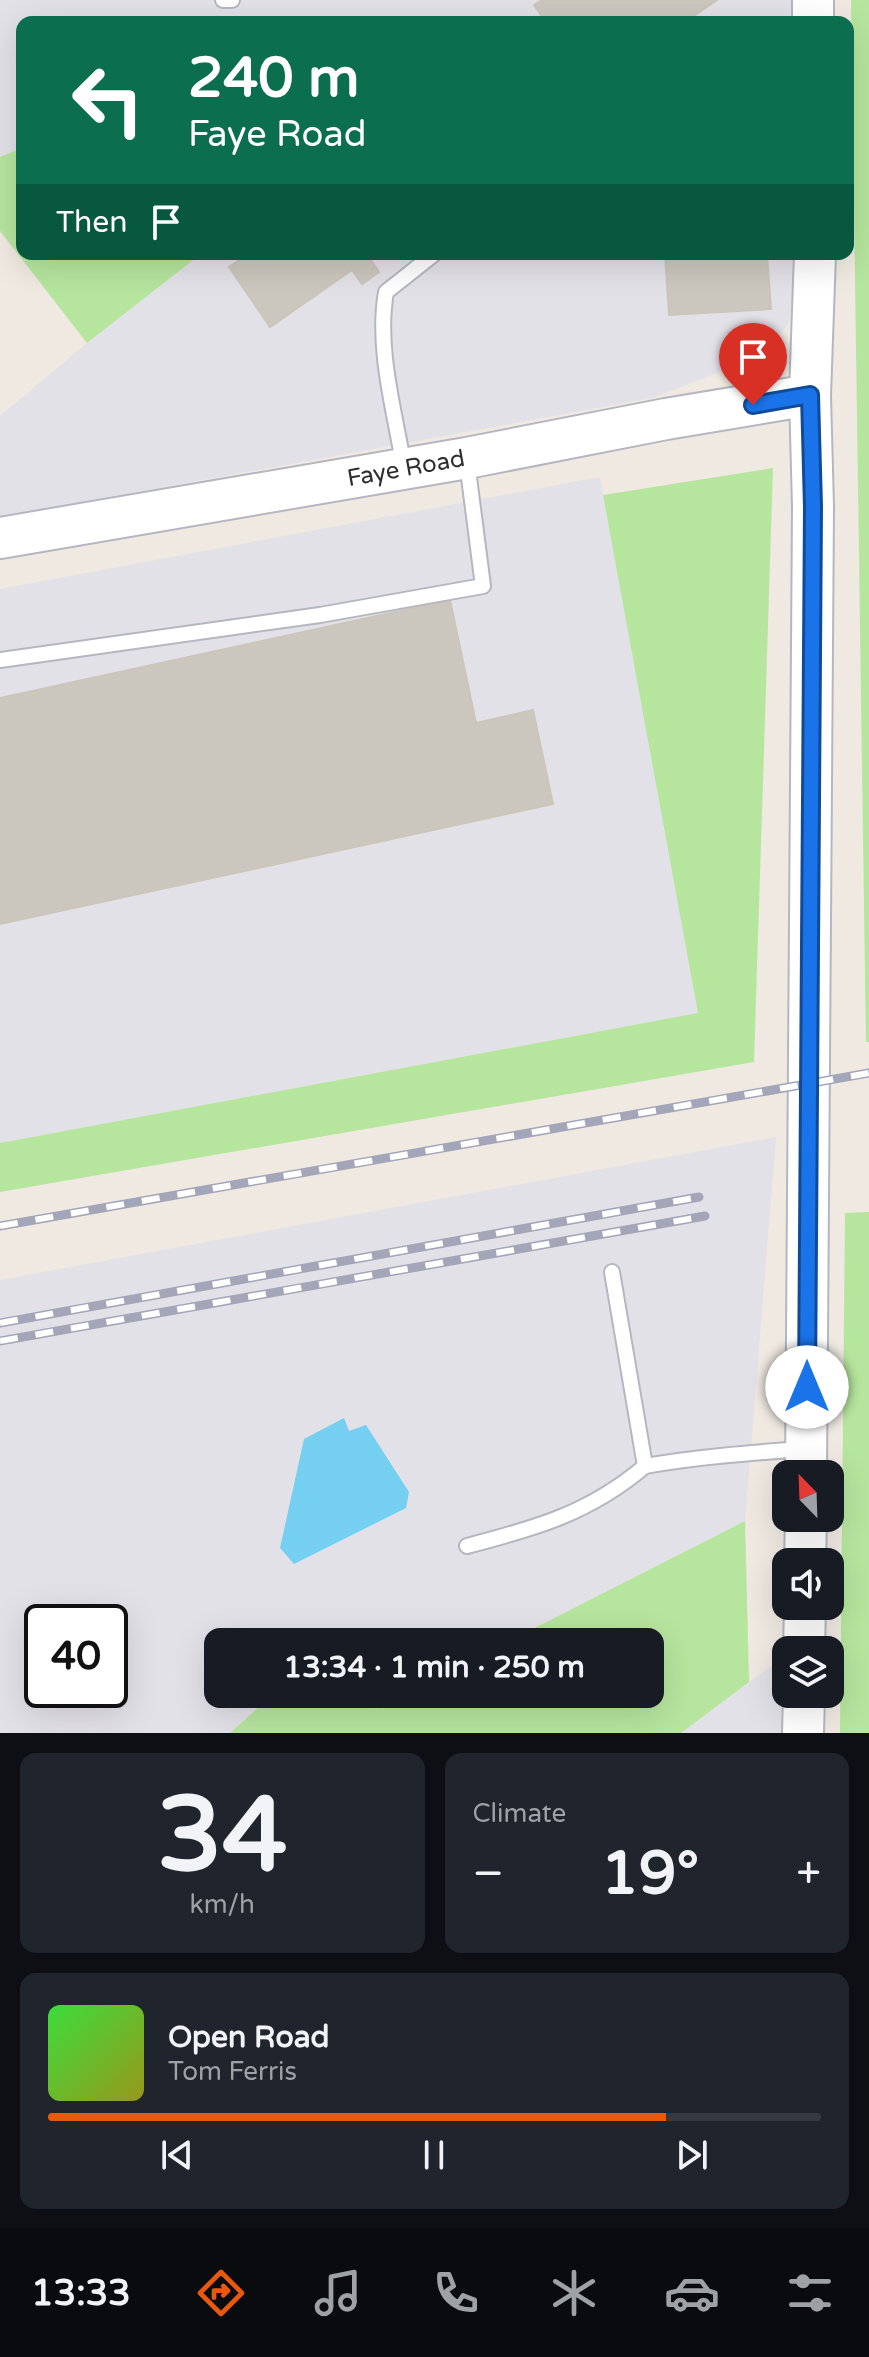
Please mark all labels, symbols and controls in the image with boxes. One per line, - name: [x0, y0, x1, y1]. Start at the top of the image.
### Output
- text: 240 m: [188, 45, 359, 112]
- icon: left: [56, 48, 160, 152]
- text: Faye Road: [188, 113, 366, 156]
- icon: arrive: [144, 200, 188, 244]
- text: Then: [56, 204, 128, 241]
- pin: [719, 323, 787, 405]
- icon: arrive: [731, 335, 775, 379]
- street label: Faye Road: [345, 444, 467, 493]
- position arrow: [765, 1345, 849, 1429]
- north arrow: [772, 1460, 844, 1532]
- map controls: [772, 1460, 844, 1708]
- button: sound: [772, 1548, 844, 1620]
- speed limit sign: 40: [24, 1604, 128, 1708]
- button: layers: [772, 1636, 844, 1708]
- text: 13:34 · 1 min · 250 m: [283, 1649, 585, 1686]
- text: 34: [157, 1774, 288, 1899]
- text: Climate: [473, 1798, 566, 1829]
- text: 19°: [601, 1838, 699, 1910]
- text: −: [473, 1848, 504, 1901]
- text: +: [796, 1848, 821, 1901]
- text: km/h: [190, 1889, 255, 1920]
- text: Open Road: [168, 2019, 329, 2056]
- text: Tom Ferris: [168, 2056, 297, 2087]
- icon: previous: [155, 2133, 199, 2177]
- icon: pause: [412, 2133, 456, 2177]
- icon: next: [670, 2133, 714, 2177]
- icon: directions: [193, 2265, 249, 2321]
- icon: music: [310, 2265, 366, 2321]
- icon: phone: [428, 2265, 484, 2321]
- icon: climate: [546, 2265, 602, 2321]
- icon: car: [664, 2265, 720, 2321]
- icon: filters: [782, 2265, 838, 2321]
- text: 13:33: [31, 2272, 131, 2315]

